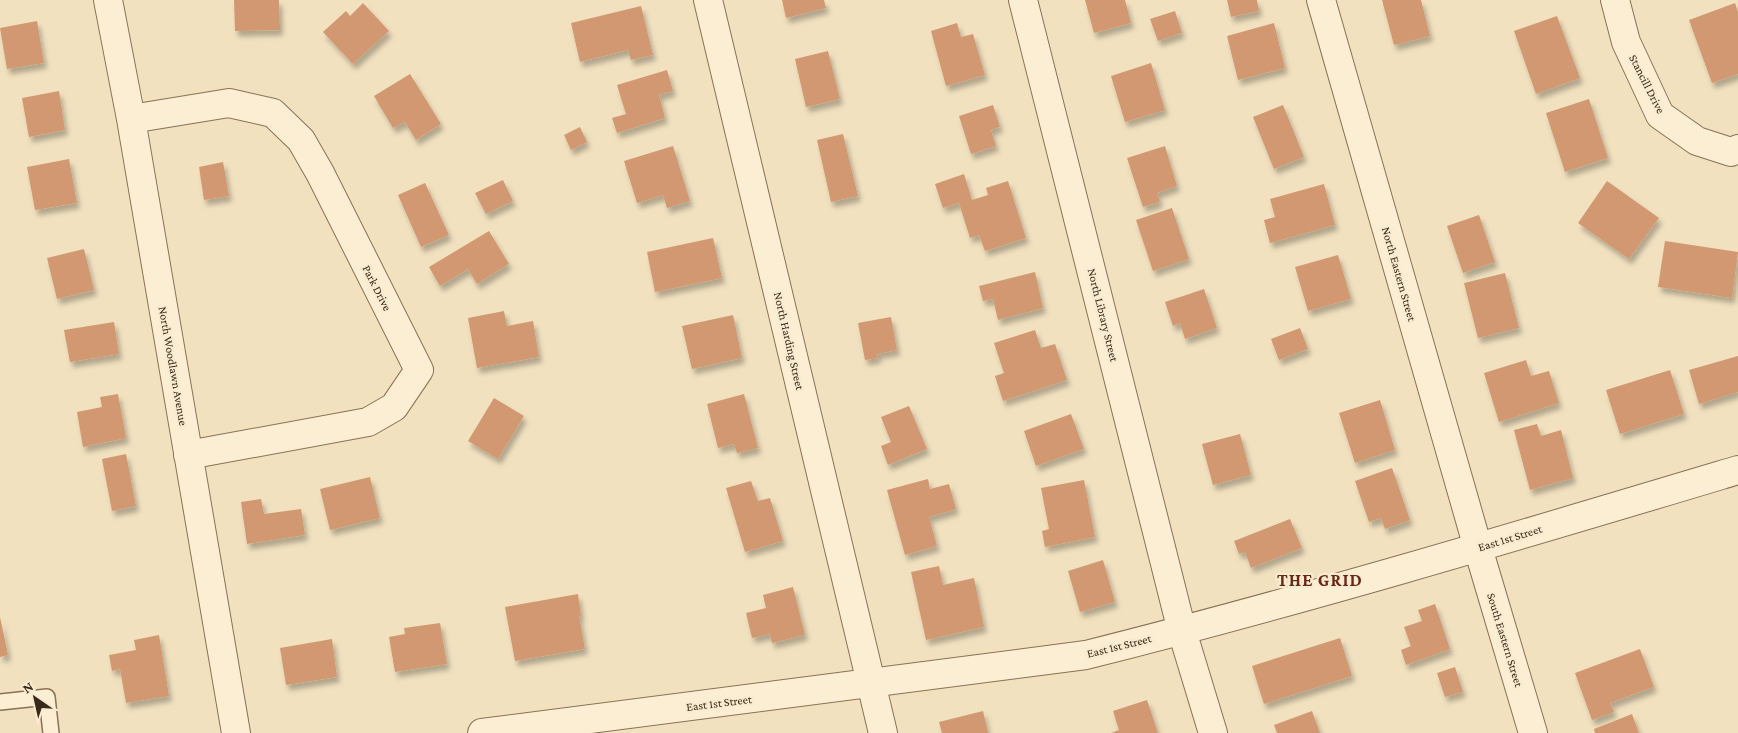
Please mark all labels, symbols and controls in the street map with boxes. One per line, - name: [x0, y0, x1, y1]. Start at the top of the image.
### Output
- street label: Stancill Drive: [1626, 52, 1668, 116]
- street label: North Eastern Street: [1379, 225, 1419, 324]
- street label: Park Drive: [359, 263, 395, 313]
- street label: North Library Street: [1085, 267, 1122, 364]
- street label: North Harding Street: [771, 291, 807, 392]
- street label: North Woodlawn Avenue: [156, 305, 190, 427]
- street label: East 1st Street: [1476, 521, 1545, 554]
- district label: THE GRID: [1277, 570, 1363, 590]
- street label: South Eastern Street: [1484, 591, 1526, 690]
- street label: East 1st Street: [1085, 631, 1154, 661]
- north arrow: [10, 673, 60, 723]
- text: N: [19, 678, 37, 697]
- street label: East 1st Street: [685, 692, 754, 714]

